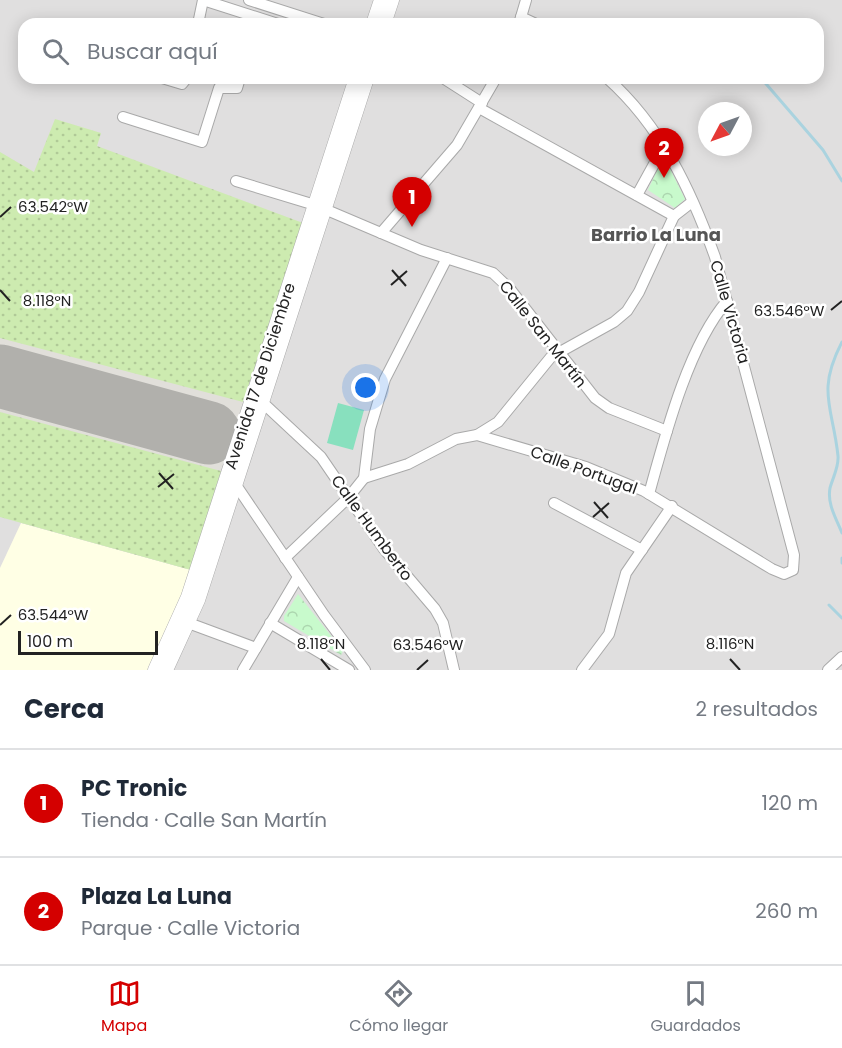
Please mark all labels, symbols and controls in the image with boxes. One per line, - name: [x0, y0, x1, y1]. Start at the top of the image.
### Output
- search box: [18, 18, 824, 84]
- icon: search: [39, 35, 72, 68]
- text: Buscar aquí: [87, 36, 218, 67]
- north arrow: [698, 102, 752, 156]
- pin: 2: [644, 128, 684, 178]
- pin: 1: [392, 178, 432, 227]
- text: 63.542°W: [18, 196, 88, 217]
- district label: Barrio La Luna: [591, 222, 721, 247]
- street label: Calle Victoria: [704, 258, 756, 366]
- street label: Calle San Martín: [494, 275, 592, 393]
- street label: Avenida 17 de Diciembre: [219, 280, 301, 472]
- text: 8.118°N: [23, 290, 71, 311]
- text: 63.546°W: [754, 300, 825, 321]
- your location: [351, 373, 380, 402]
- street label: Calle Portugal: [527, 440, 641, 500]
- street label: Calle Humberto: [326, 470, 418, 586]
- text: 63.544°W: [18, 604, 89, 625]
- scale bar: [18, 628, 158, 656]
- text: 100 m: [27, 630, 73, 653]
- text: 8.118°N: [297, 633, 345, 654]
- text: 8.116°N: [706, 633, 754, 654]
- text: 63.546°W: [393, 634, 464, 655]
- text: Cerca: [24, 691, 104, 727]
- text: 2 resultados: [696, 695, 818, 723]
- text: PC Tronic: [81, 773, 187, 804]
- text: 1: [40, 789, 47, 817]
- text: 120 m: [762, 789, 818, 817]
- text: Tienda · Calle San Martín: [81, 806, 327, 834]
- text: Plaza La Luna: [81, 881, 232, 912]
- text: 2: [38, 897, 49, 925]
- text: 260 m: [755, 897, 818, 925]
- text: Parque · Calle Victoria: [81, 914, 300, 942]
- tab: Mapa: [101, 977, 147, 1038]
- tab: Cómo llegar: [349, 977, 448, 1038]
- tab: Guardados: [650, 977, 741, 1038]

